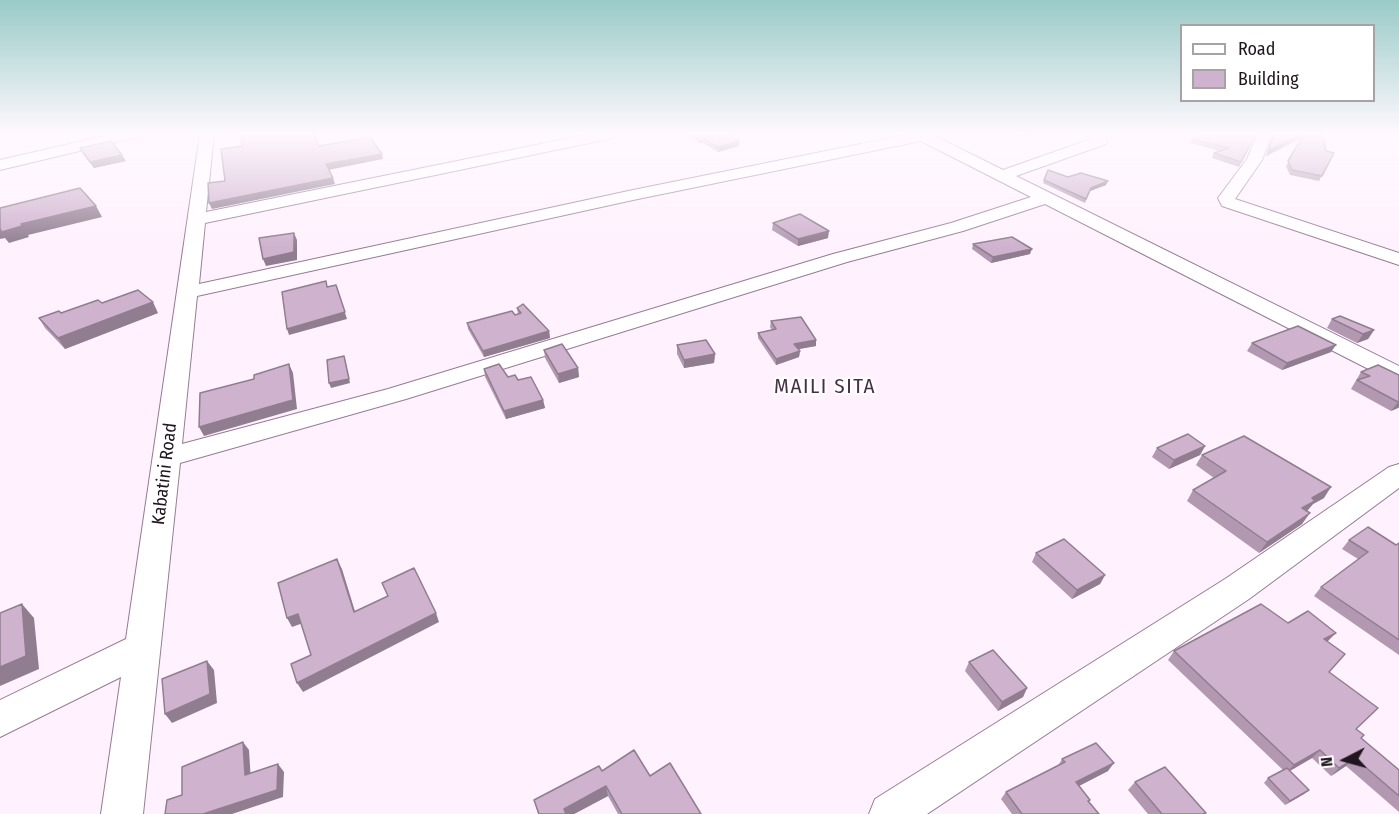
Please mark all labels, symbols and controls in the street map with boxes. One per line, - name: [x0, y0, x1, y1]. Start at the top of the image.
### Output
- legend: [1180, 24, 1375, 102]
- text: Road: [1238, 38, 1275, 60]
- text: Building: [1238, 68, 1299, 90]
- district label: MAILI SITA: [774, 374, 876, 400]
- street label: Kabatini Road: [148, 422, 182, 526]
- north arrow: [1315, 730, 1375, 790]
- text: N: [1317, 756, 1337, 768]

